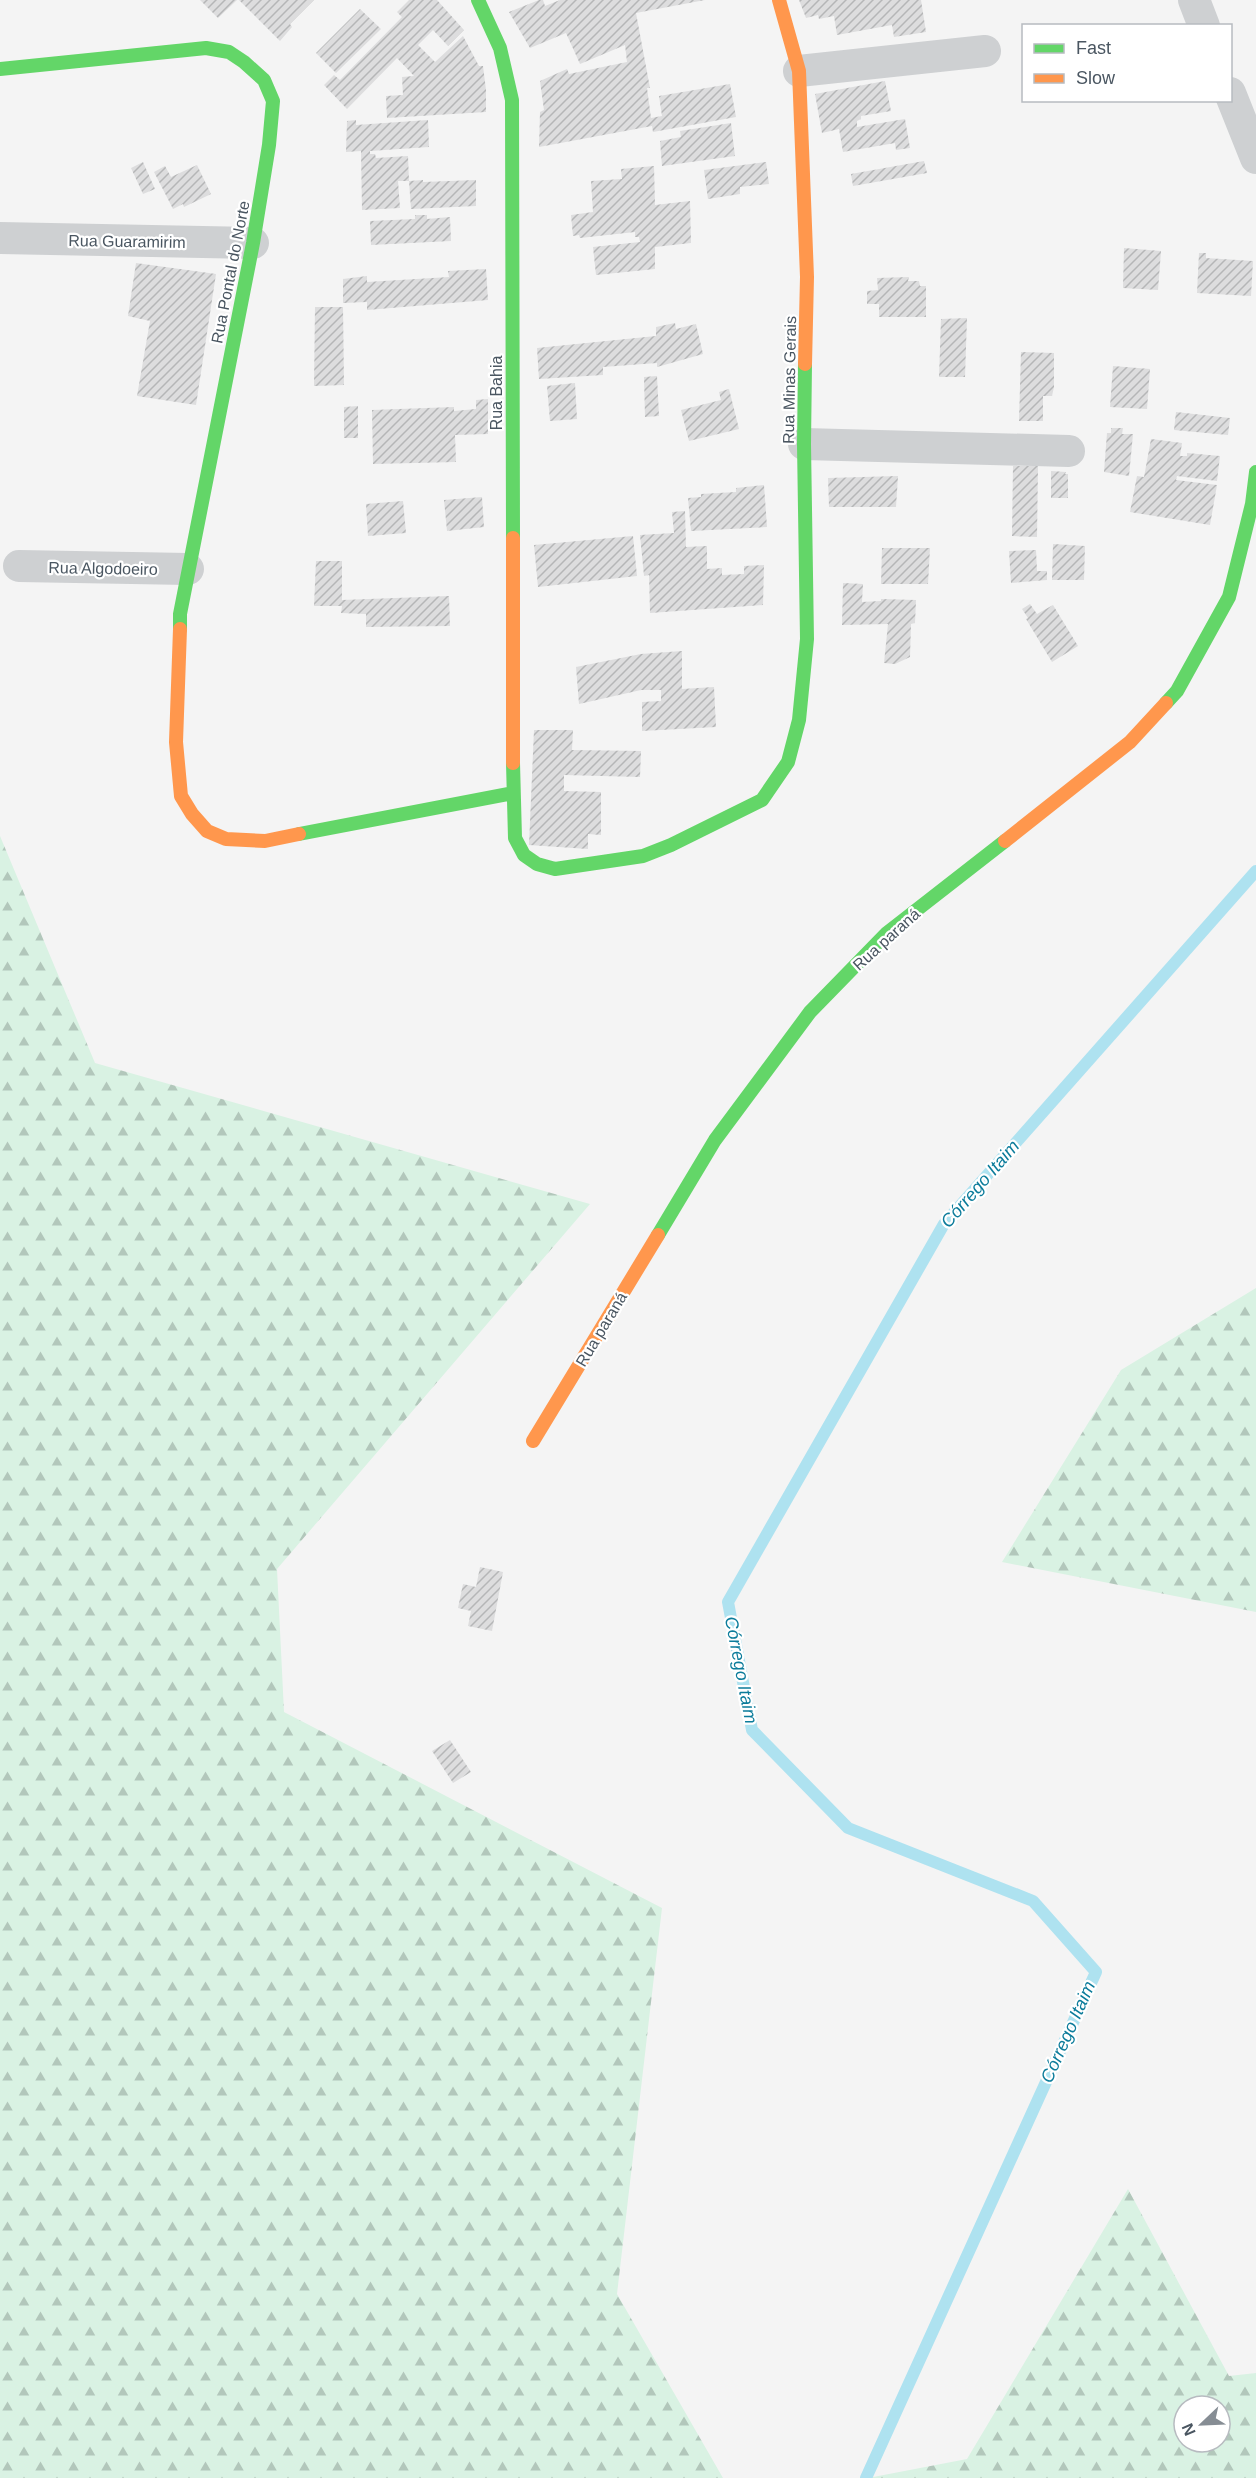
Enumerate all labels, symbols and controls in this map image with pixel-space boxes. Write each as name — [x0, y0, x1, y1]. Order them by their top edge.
legend — [1022, 24, 1232, 102]
text: Fast — [1076, 38, 1111, 58]
text: Slow — [1076, 68, 1116, 88]
street label: Rua Pontal do Norte — [208, 199, 253, 345]
street label: Rua Guaramirim — [68, 232, 186, 251]
street label: Rua Minas Gerais — [780, 316, 799, 444]
street label: Rua Bahia — [488, 356, 505, 430]
street label: Rua Algodoeiro — [48, 559, 158, 578]
street label: Rua paraná — [850, 905, 923, 974]
water label: Córrego Itaim — [937, 1136, 1023, 1232]
street label: Rua paraná — [573, 1289, 630, 1369]
water label: Córrego Itaim — [721, 1615, 761, 1725]
water label: Córrego Itaim — [1037, 1978, 1099, 2086]
north arrow — [1172, 2394, 1232, 2454]
text: N — [1179, 2421, 1199, 2438]

